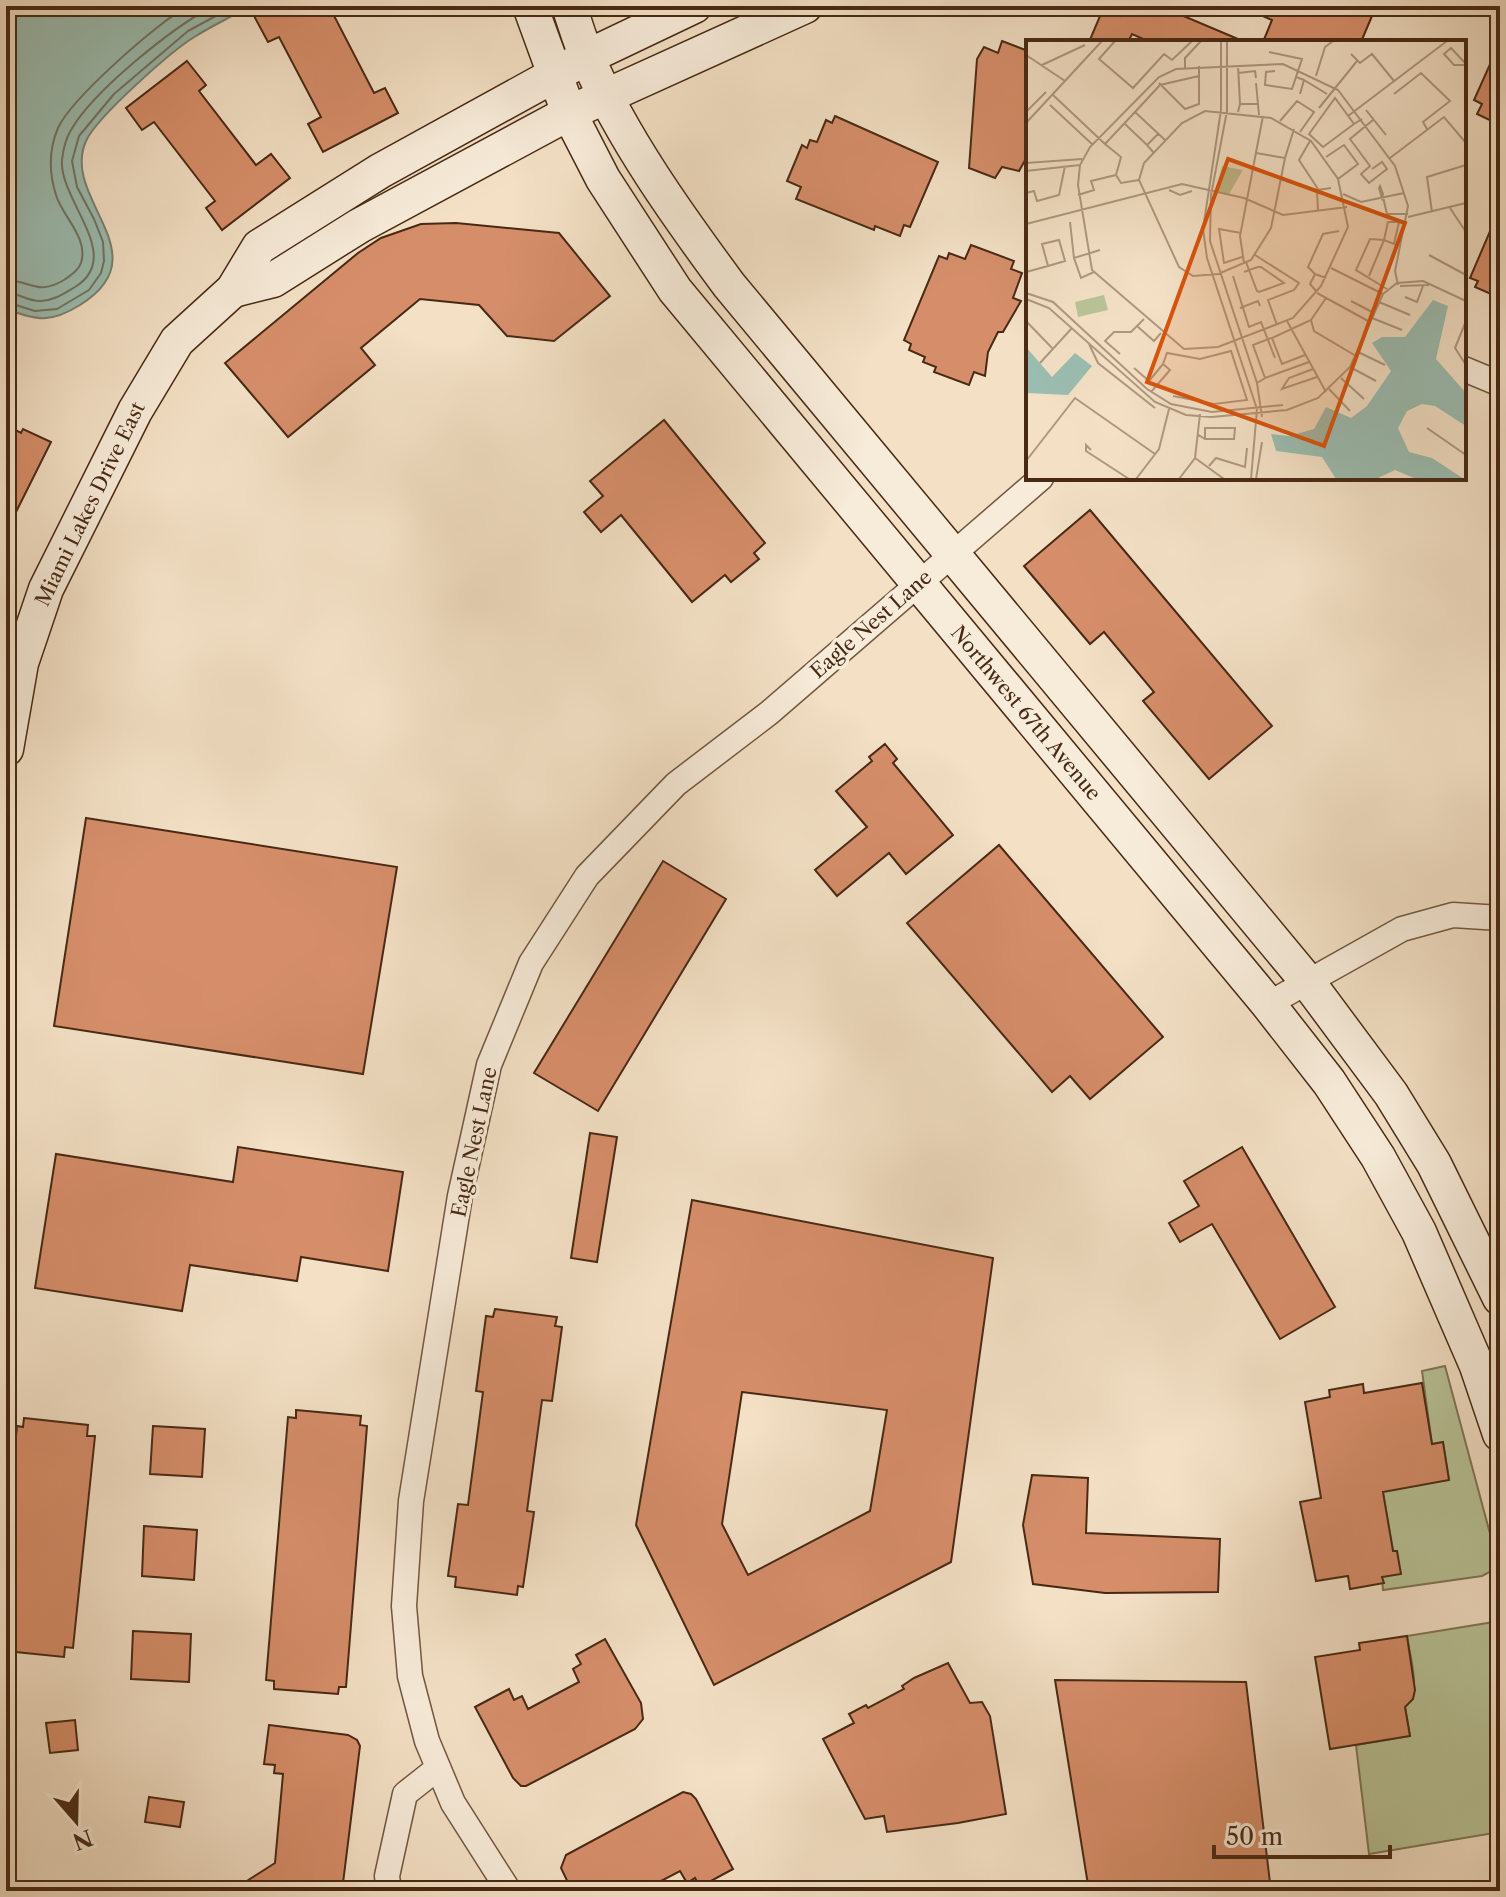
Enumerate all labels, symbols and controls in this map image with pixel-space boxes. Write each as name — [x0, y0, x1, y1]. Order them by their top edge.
inset map — [1026, 40, 1466, 480]
street label: Miami Lakes Drive East — [30, 398, 150, 610]
street label: Eagle Nest Lane — [805, 565, 937, 683]
street label: Northwest 67th Avenue — [946, 621, 1106, 805]
street label: Eagle Nest Lane — [446, 1065, 502, 1219]
north arrow — [36, 1781, 116, 1861]
scale bar — [1214, 1809, 1390, 1859]
text: 50 m — [1226, 1822, 1283, 1851]
text: N — [69, 1823, 96, 1855]

